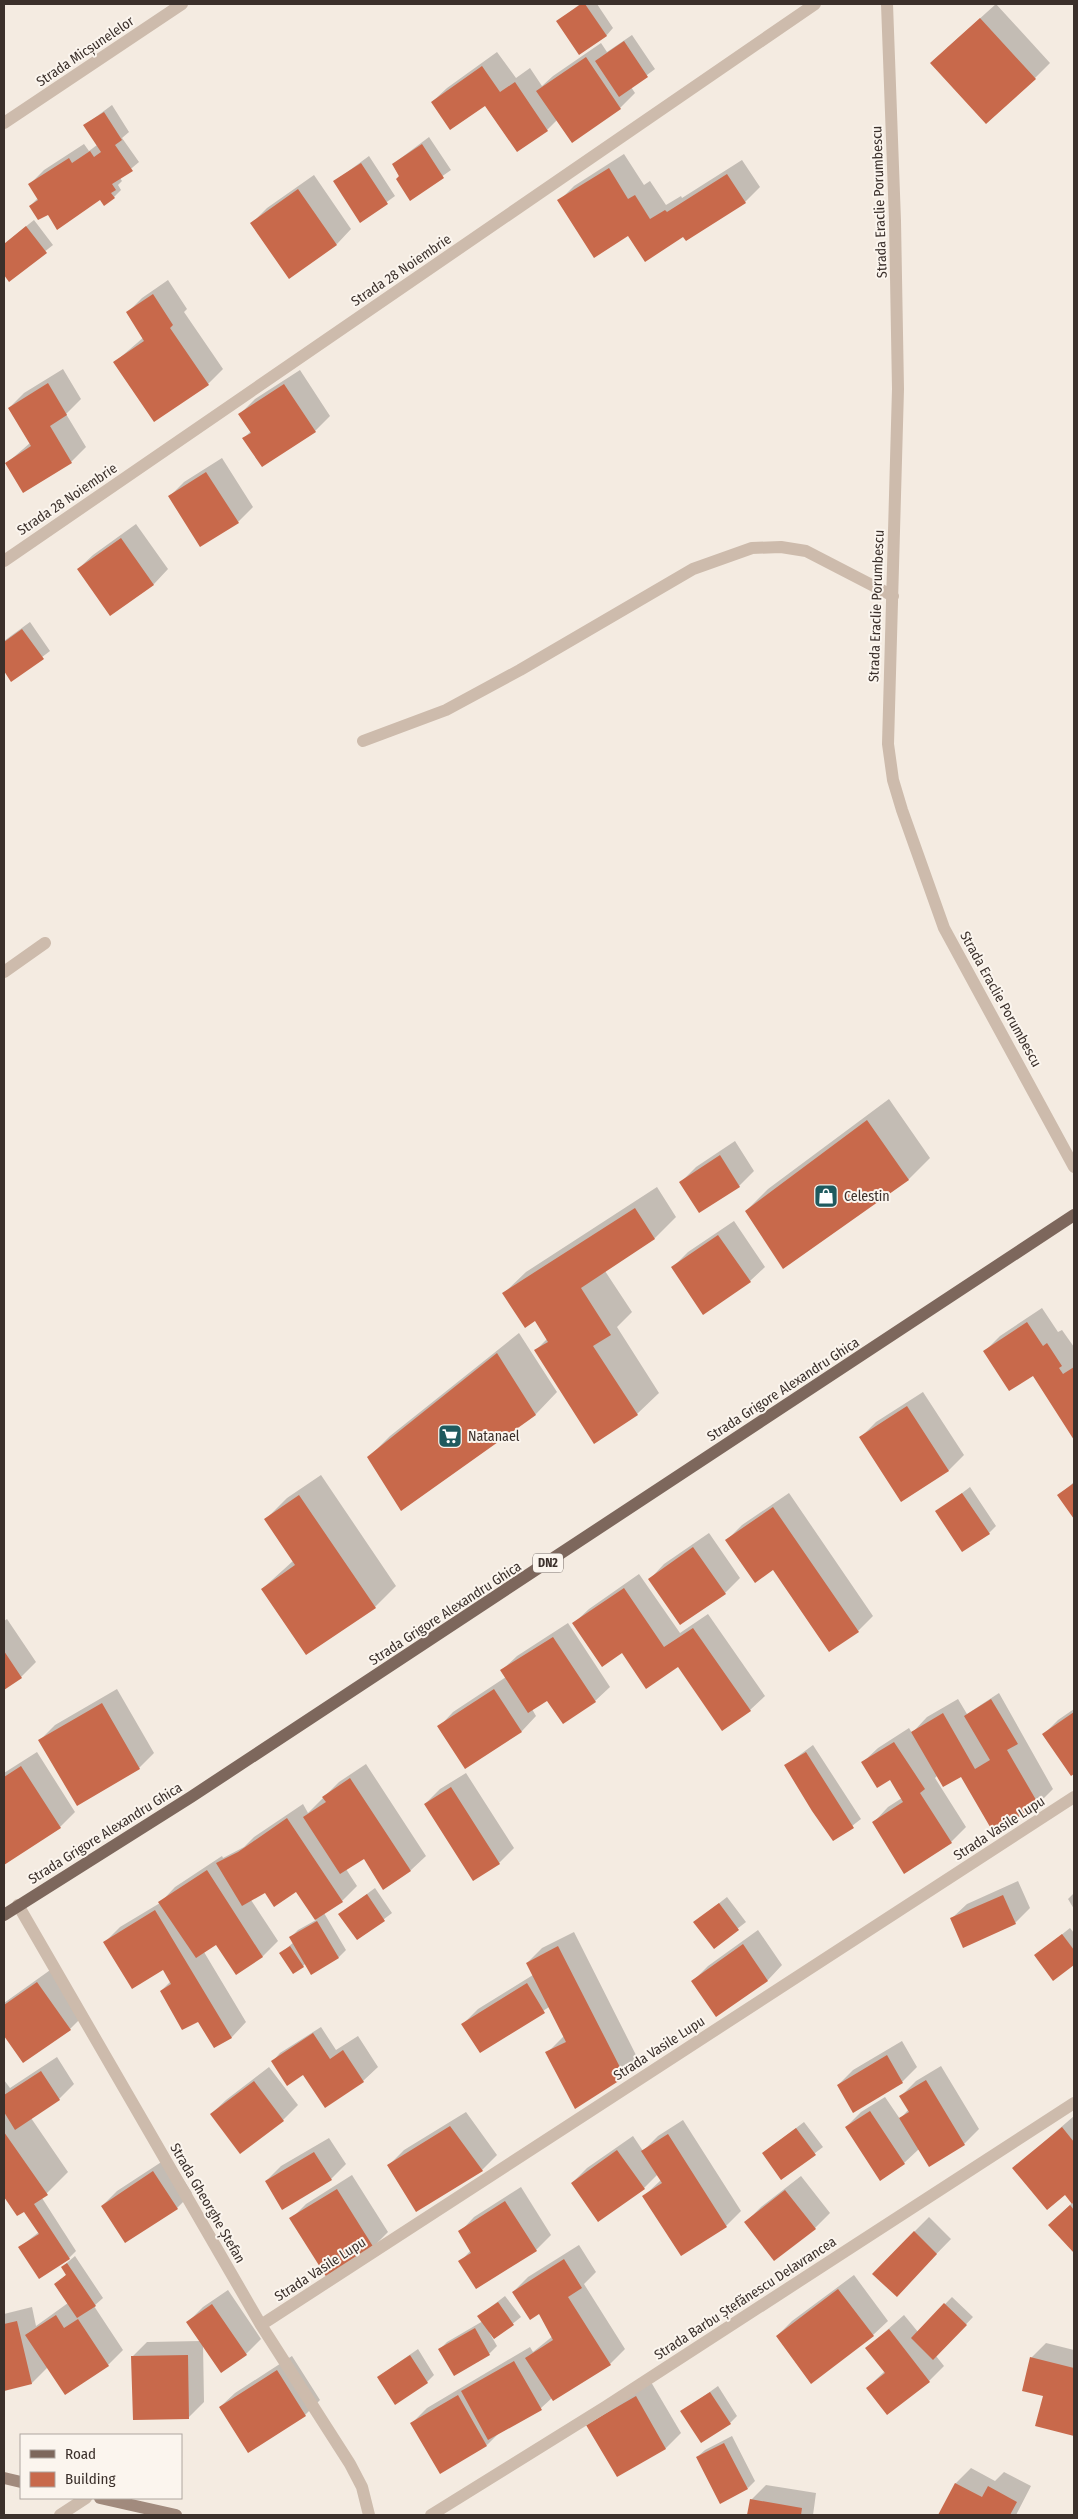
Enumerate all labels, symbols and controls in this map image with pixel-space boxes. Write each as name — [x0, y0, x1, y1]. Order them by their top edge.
street label: Strada Micșunelelor — [33, 12, 138, 91]
street label: Strada Eraclie Porumbescu — [868, 126, 891, 278]
street label: Strada 28 Noiembrie — [348, 231, 455, 310]
street label: Strada 28 Noiembrie — [14, 460, 121, 539]
street label: Strada Eraclie Porumbescu — [865, 530, 888, 682]
street label: Strada Eraclie Porumbescu — [956, 928, 1045, 1070]
shop icon: Celestin — [813, 1183, 839, 1209]
place label: Celestin — [844, 1188, 890, 1205]
street label: Strada Grigore Alexandru Ghica — [704, 1334, 863, 1445]
supermarket icon: Natanael — [437, 1423, 463, 1449]
place label: Natanael — [468, 1428, 520, 1445]
road number: DN2 — [533, 1554, 563, 1572]
street label: Strada Grigore Alexandru Ghica — [366, 1558, 525, 1669]
street label: Strada Grigore Alexandru Ghica — [25, 1779, 185, 1888]
street label: Strada Vasile Lupu — [951, 1793, 1048, 1864]
street label: Strada Vasile Lupu — [611, 2013, 708, 2084]
street label: Strada Gheorghe Ștefan — [165, 2140, 249, 2267]
street label: Strada Barbu Ștefănescu Delavrancea — [651, 2233, 840, 2365]
street label: Strada Vasile Lupu — [272, 2234, 369, 2305]
legend — [20, 2434, 182, 2499]
text: Road — [65, 2445, 96, 2463]
text: Building — [65, 2470, 116, 2488]

